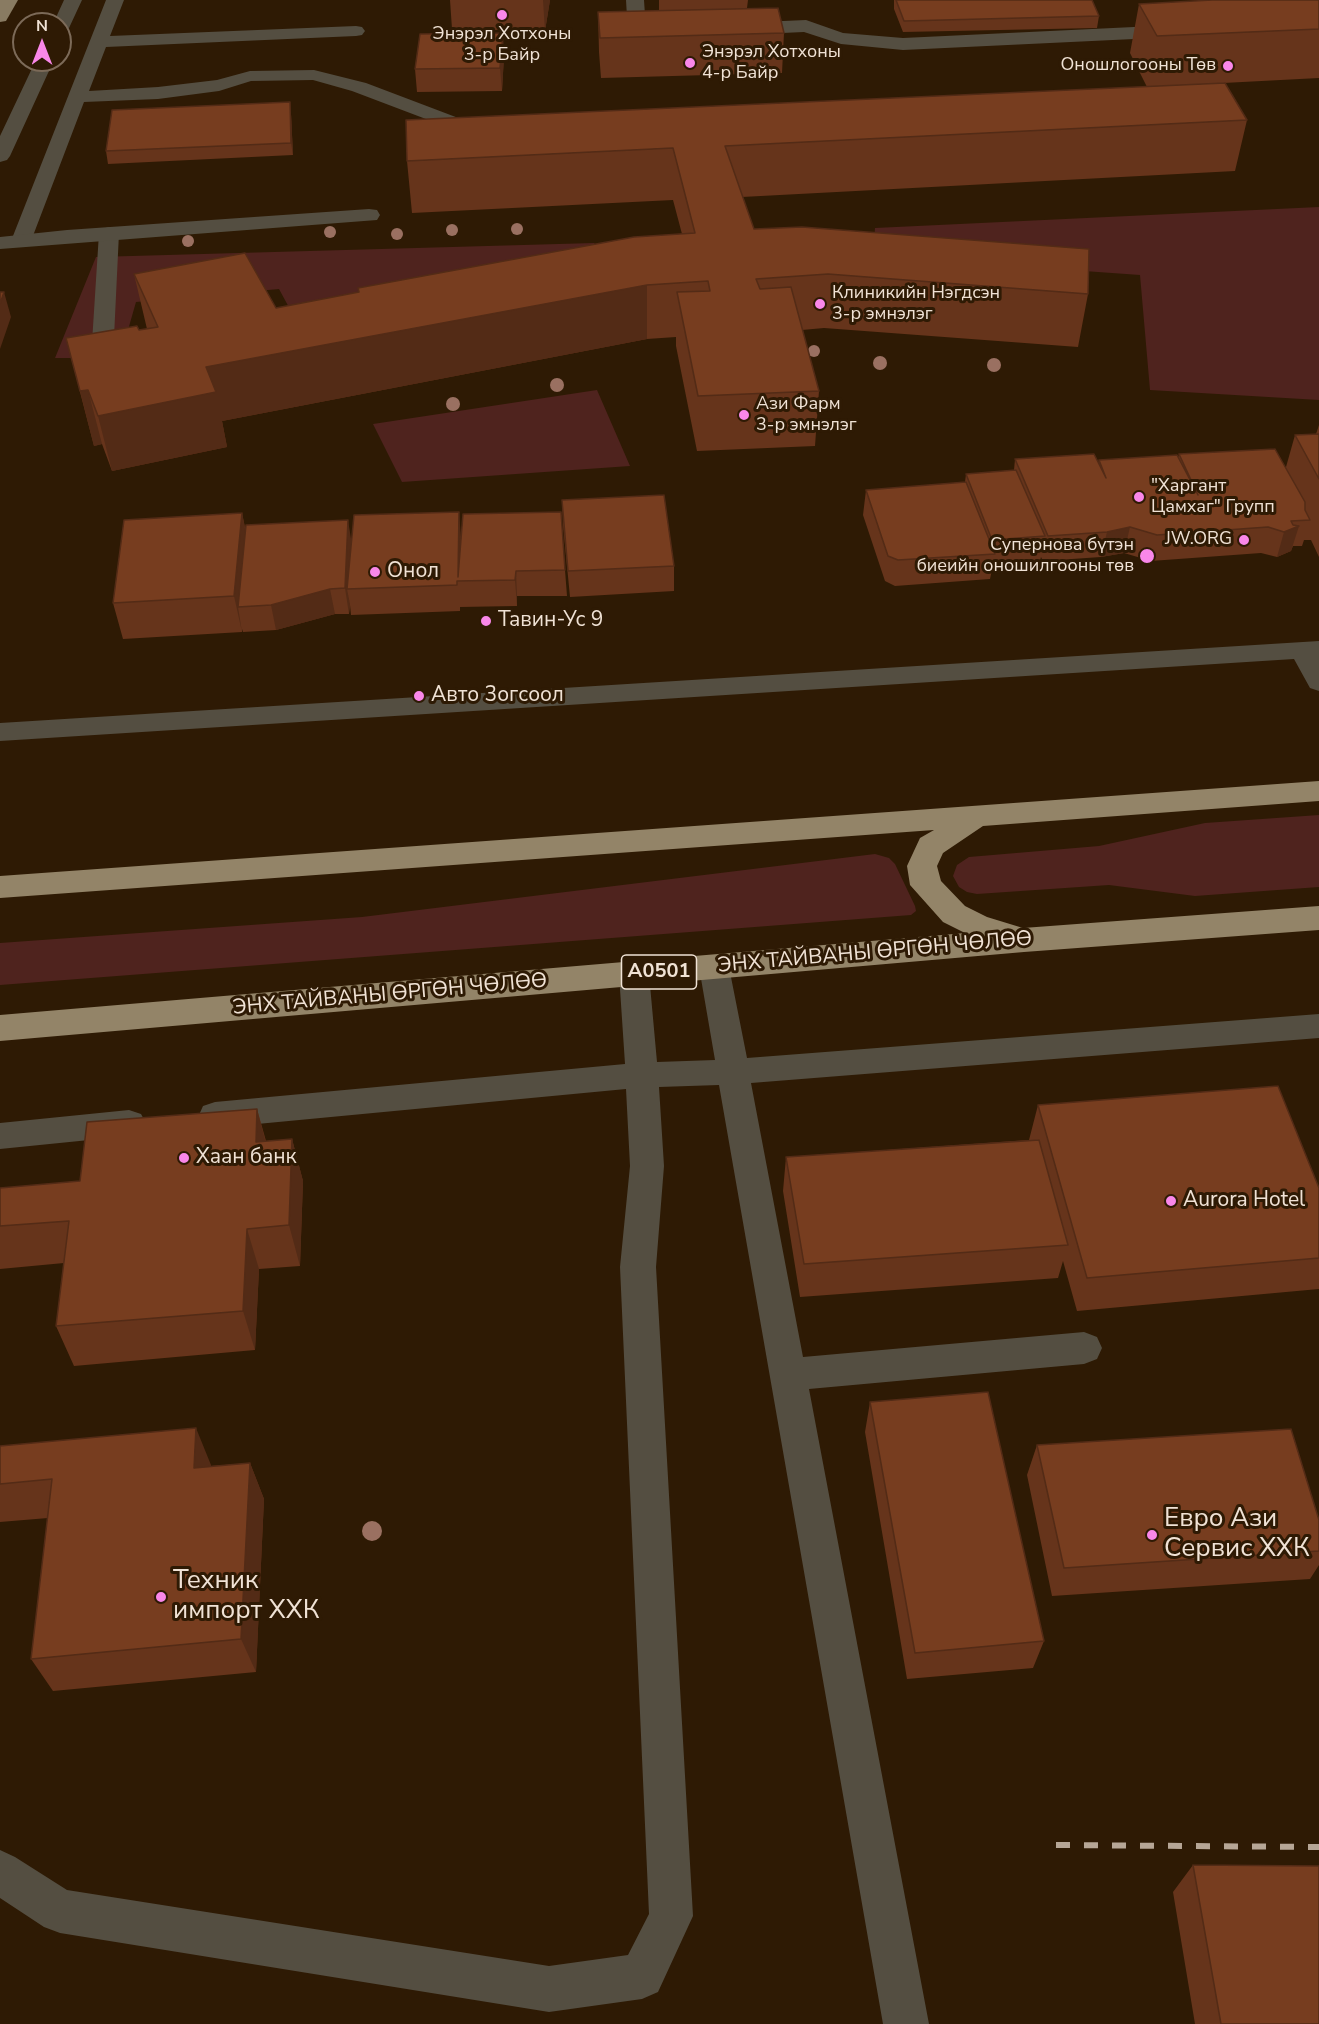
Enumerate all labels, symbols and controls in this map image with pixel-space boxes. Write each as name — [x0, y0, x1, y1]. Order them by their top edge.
marker: Энэрэл Хотхоны 3-р Байр — [495, 8, 509, 22]
north arrow — [12, 12, 72, 72]
text: N — [36, 15, 48, 37]
place label: Энэрэл Хотхоны 3-р Байр — [433, 24, 571, 66]
place label: Энэрэл Хотхоны 4-р Байр — [702, 42, 841, 84]
place label: Оношлогооны Төв — [1061, 55, 1216, 77]
marker: Энэрэл Хотхоны 4-р Байр — [683, 56, 697, 70]
marker: Оношлогооны Төв — [1221, 59, 1235, 73]
place label: Клиникийн Нэгдсэн 3-р эмнэлэг — [832, 283, 1000, 326]
marker: Клиникийн Нэгдсэн 3-р эмнэлэг — [813, 297, 827, 311]
place label: Ази Фарм 3-р эмнэлэг — [756, 394, 857, 436]
marker: Ази Фарм 3-р эмнэлэг — [737, 408, 751, 422]
place label: "Харгант Цамхаг" Групп — [1151, 476, 1275, 518]
marker: "Харгант Цамхаг" Групп — [1132, 490, 1146, 504]
place label: JW.ORG — [1165, 529, 1232, 551]
marker: JW.ORG — [1237, 533, 1251, 547]
place label: Супернова бүтэн биеийн оношилгооны төв — [917, 535, 1134, 578]
marker: Супернова бүтэн биеийн оношилгооны төв — [1138, 547, 1156, 565]
place label: Онол — [387, 559, 439, 585]
marker: Онол — [368, 565, 382, 579]
place label: Тавин-Ус 9 — [498, 608, 603, 634]
marker: Тавин-Ус 9 — [479, 614, 493, 628]
place label: Авто 3огсоол — [431, 683, 564, 709]
marker: Авто 3огсоол — [412, 689, 426, 703]
street label: ЭНХ ТАЙВАНЫ ӨРГӨН ЧӨЛӨӨ — [717, 927, 1033, 979]
road number: A0501 — [622, 955, 696, 989]
street label: ЭНХ ТАЙВАНЫ ӨРГӨН ЧӨЛӨӨ — [232, 969, 548, 1021]
place label: Хаан банк — [196, 1145, 297, 1171]
marker: Хаан банк — [177, 1151, 191, 1165]
place label: Aurora Hotel — [1183, 1188, 1305, 1214]
marker: Aurora Hotel — [1164, 1194, 1178, 1208]
place label: Евро Ази Сервис ХХК — [1164, 1504, 1310, 1566]
marker: Евро Ази Сервис ХХК — [1145, 1528, 1159, 1542]
place label: Техник импорт ХХК — [173, 1566, 319, 1628]
marker: Техник импорт ХХК — [154, 1590, 168, 1604]

